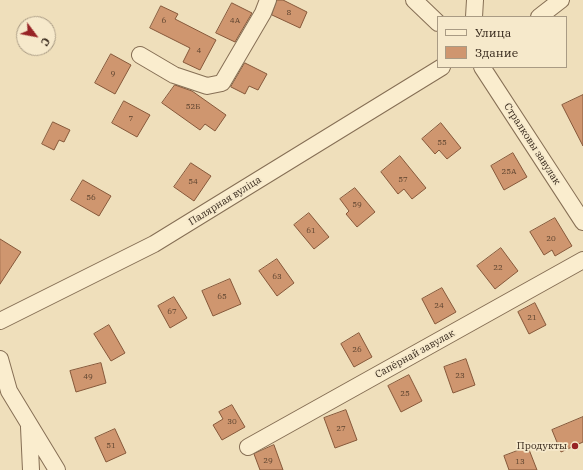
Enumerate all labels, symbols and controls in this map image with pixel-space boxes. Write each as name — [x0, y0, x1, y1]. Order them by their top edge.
house number: 8 — [287, 8, 291, 18]
north arrow — [16, 16, 56, 56]
house number: 6 — [162, 16, 166, 26]
house number: 4А — [230, 16, 240, 26]
legend — [437, 16, 567, 68]
text: Улица — [475, 25, 511, 40]
text: С — [37, 35, 53, 49]
text: Здание — [475, 45, 518, 60]
house number: 4 — [197, 46, 201, 56]
house number: 9 — [111, 69, 115, 79]
street label: Стралковы завулак — [501, 101, 563, 187]
house number: 52Б — [186, 102, 200, 112]
house number: 7 — [129, 114, 133, 124]
house number: 55 — [437, 138, 447, 148]
house number: 25А — [501, 167, 517, 177]
street label: Палярная вуліца — [187, 174, 263, 228]
house number: 57 — [398, 175, 408, 185]
house number: 54 — [188, 177, 198, 187]
house number: 56 — [86, 193, 96, 203]
house number: 59 — [352, 200, 362, 210]
house number: 61 — [306, 226, 316, 236]
house number: 20 — [546, 234, 556, 244]
house number: 22 — [493, 263, 503, 273]
house number: 63 — [272, 272, 282, 282]
house number: 65 — [217, 292, 227, 302]
house number: 24 — [434, 301, 444, 311]
house number: 67 — [167, 307, 177, 317]
house number: 21 — [527, 313, 537, 323]
street label: Сапёрнай завулак — [373, 327, 457, 381]
house number: 26 — [352, 345, 362, 355]
house number: 23 — [455, 371, 465, 381]
house number: 49 — [83, 372, 93, 382]
house number: 25 — [400, 389, 410, 399]
house number: 30 — [227, 417, 237, 427]
house number: 27 — [336, 424, 346, 434]
place label: Продукты — [517, 440, 567, 452]
house number: 51 — [106, 441, 116, 451]
marker: Продукты — [570, 441, 580, 451]
house number: 29 — [263, 456, 273, 466]
house number: 13 — [515, 457, 525, 467]

